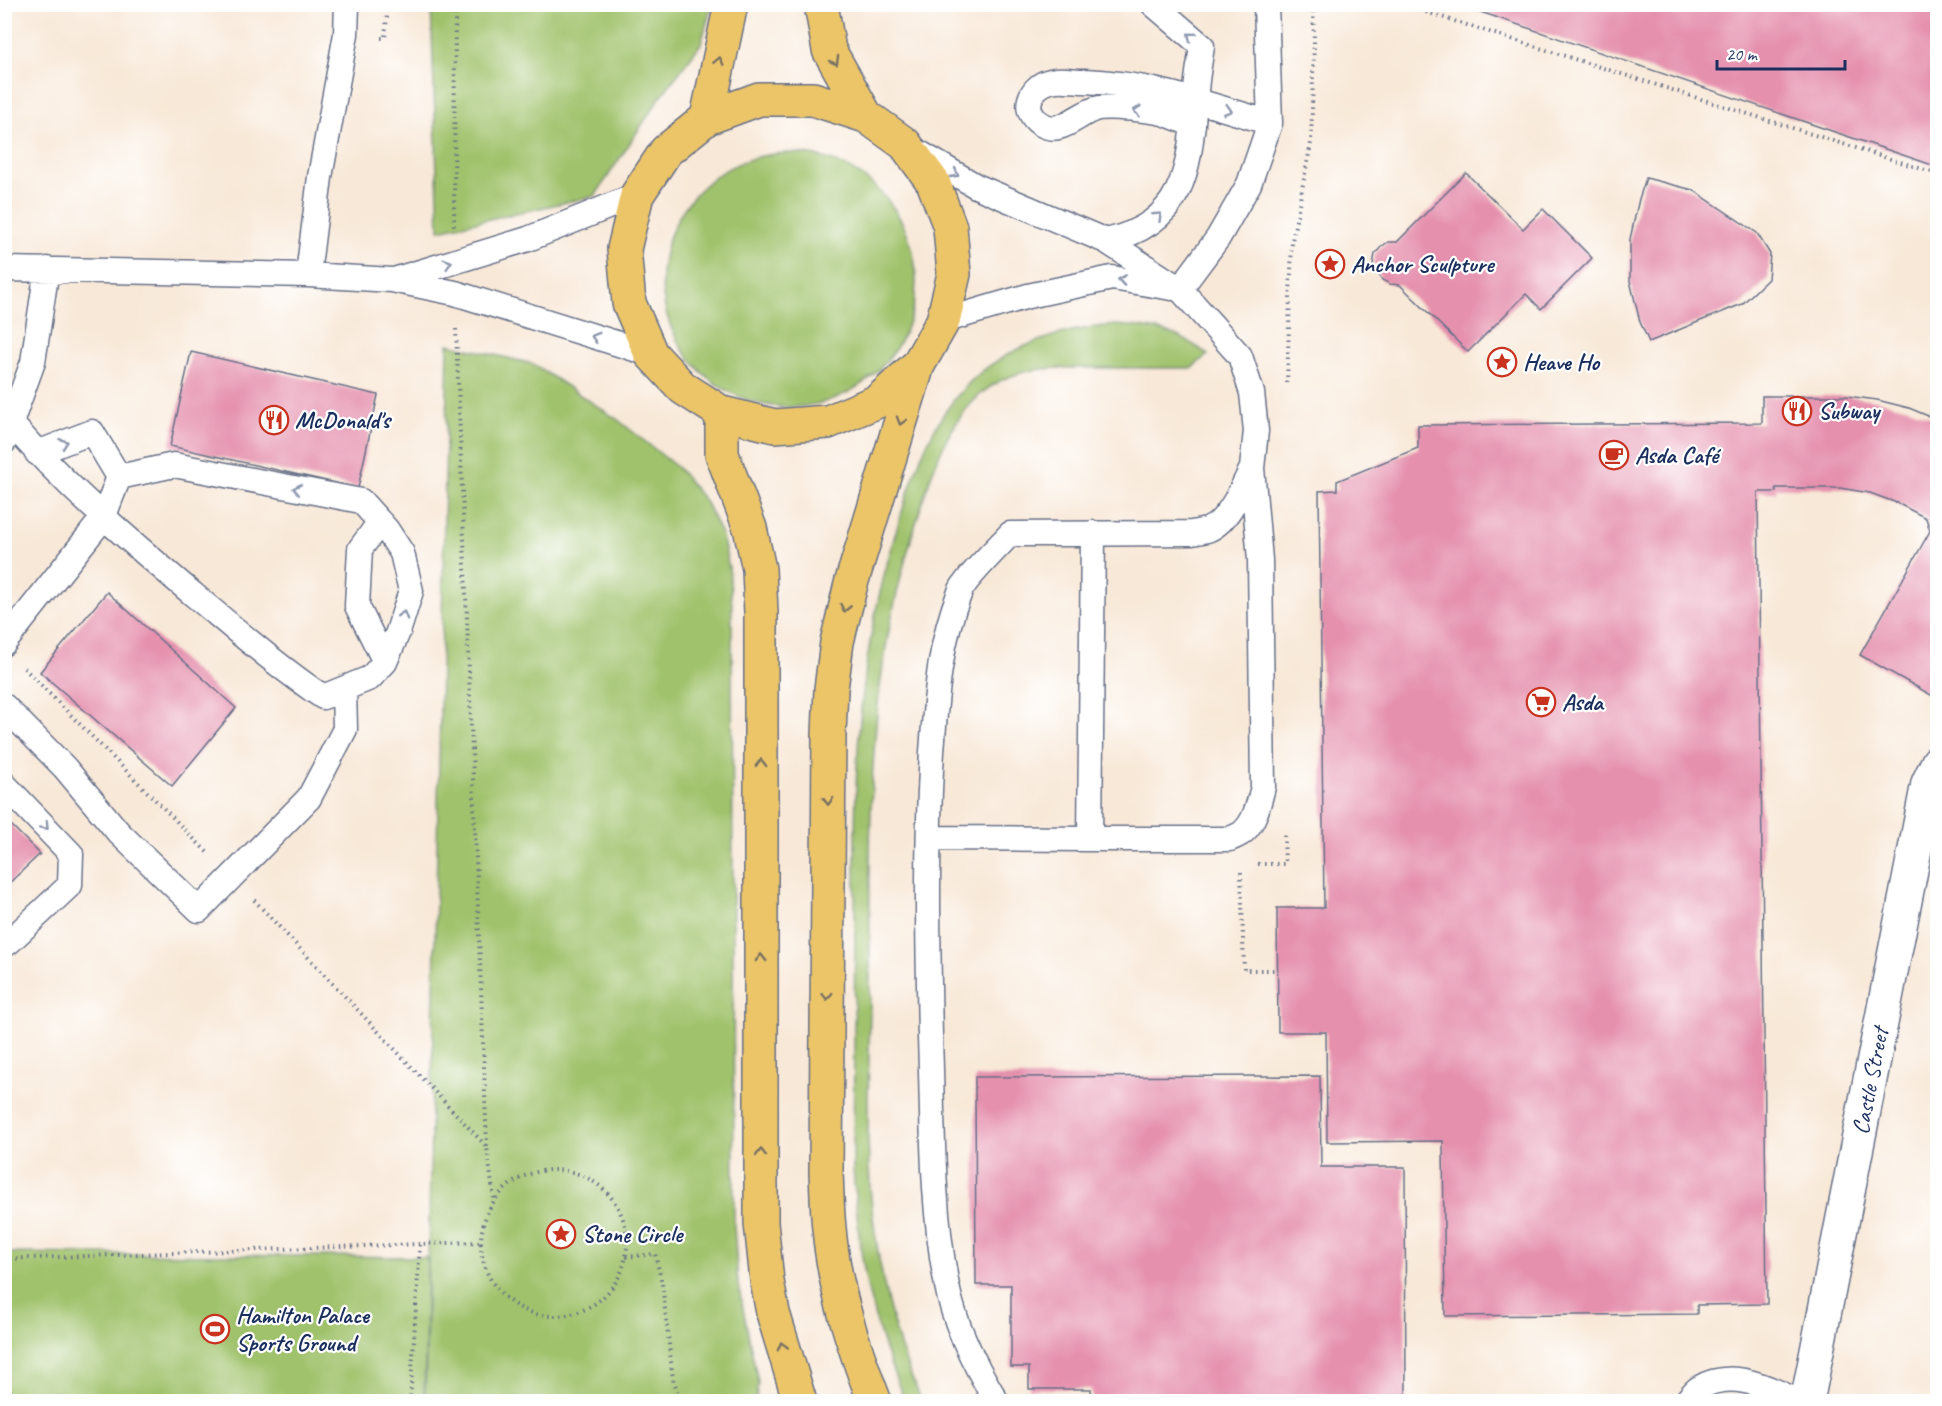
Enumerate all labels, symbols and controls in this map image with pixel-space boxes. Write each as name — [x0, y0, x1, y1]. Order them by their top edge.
one-way arrow — [1187, 32, 1198, 43]
scale bar — [1717, 33, 1844, 71]
text: 20 m — [1726, 43, 1759, 65]
one-way arrow — [828, 55, 839, 65]
one-way arrow — [712, 56, 725, 66]
one-way arrow — [1222, 103, 1233, 115]
one-way arrow — [1132, 105, 1141, 118]
one-way arrow — [949, 166, 959, 178]
one-way arrow — [1150, 212, 1161, 223]
place icon: Anchor Sculpture — [1314, 248, 1346, 280]
place label: Anchor Sculpture — [1351, 249, 1495, 279]
one-way arrow — [442, 258, 453, 270]
one-way arrow — [1118, 274, 1128, 287]
one-way arrow — [590, 331, 601, 344]
place icon: Heave Ho — [1486, 346, 1518, 378]
place label: Heave Ho — [1523, 347, 1601, 377]
restaurant icon: Subway — [1781, 395, 1813, 427]
place label: Subway — [1818, 396, 1882, 426]
restaurant icon: McDonald's — [258, 404, 290, 436]
place label: McDonald's — [295, 405, 393, 435]
one-way arrow — [896, 415, 908, 426]
one-way arrow — [58, 437, 69, 450]
cafe icon: Asda Café — [1598, 439, 1630, 471]
place label: Asda Café — [1635, 440, 1722, 470]
one-way arrow — [293, 483, 303, 496]
one-way arrow — [840, 602, 853, 612]
one-way arrow — [396, 610, 408, 621]
supermarket icon: Asda — [1525, 686, 1557, 718]
place label: Asda — [1562, 687, 1605, 717]
one-way arrow — [755, 758, 767, 767]
one-way arrow — [822, 797, 835, 806]
one-way arrow — [37, 819, 48, 830]
one-way arrow — [755, 953, 767, 962]
one-way arrow — [821, 992, 833, 1001]
street label: Castle Street — [1845, 1022, 1896, 1137]
one-way arrow — [755, 1148, 767, 1157]
place icon: Stone Circle — [545, 1218, 577, 1250]
place label: Stone Circle — [582, 1219, 684, 1249]
place label: Hamilton Palace Sports Ground — [236, 1300, 371, 1358]
sports icon: Hamilton Palace Sports Ground — [199, 1313, 231, 1345]
one-way arrow — [777, 1341, 789, 1352]

